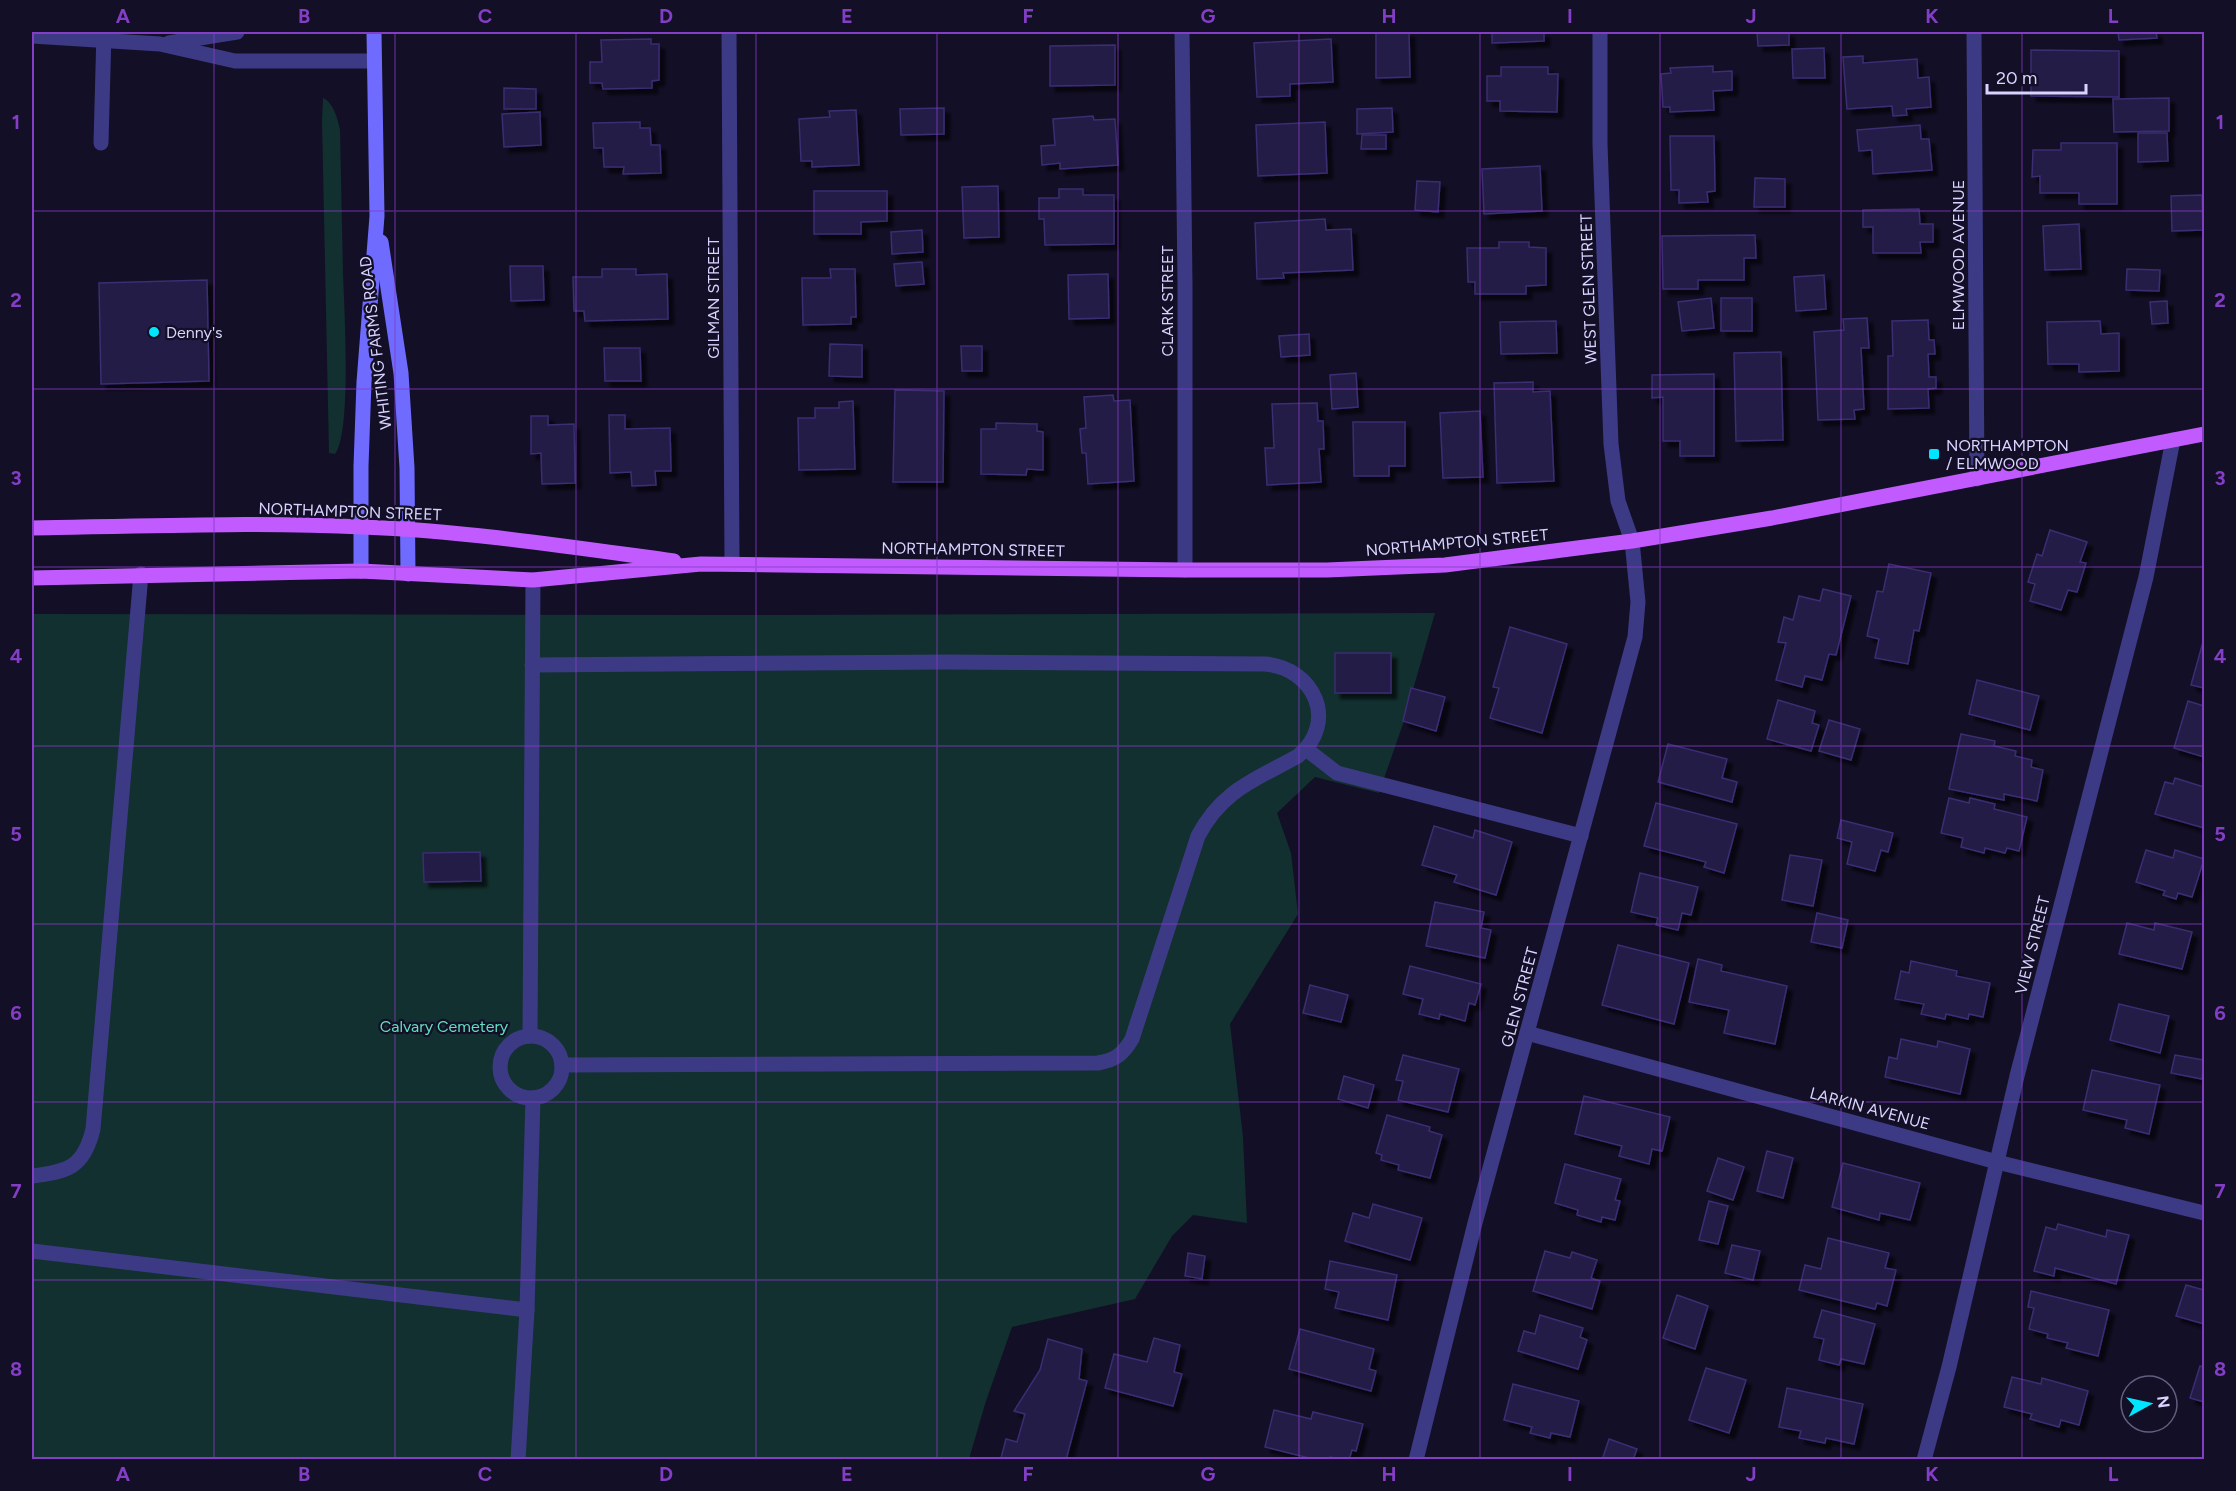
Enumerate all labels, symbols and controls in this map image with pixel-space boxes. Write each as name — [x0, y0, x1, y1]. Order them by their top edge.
text: A — [116, 4, 131, 28]
text: B — [298, 4, 310, 28]
text: C — [478, 4, 492, 28]
text: D — [659, 4, 673, 28]
text: E — [841, 4, 853, 28]
text: F — [1022, 4, 1034, 28]
text: G — [1201, 4, 1216, 28]
text: H — [1382, 4, 1397, 28]
text: I — [1567, 4, 1573, 28]
text: J — [1745, 4, 1757, 28]
text: K — [1925, 4, 1939, 28]
text: L — [2108, 4, 2119, 28]
scale bar — [1987, 57, 2086, 95]
text: 20 m — [1996, 67, 2037, 89]
text: 1 — [12, 110, 20, 134]
text: 1 — [2216, 110, 2224, 134]
street label: ELMWOOD AVENUE — [1949, 180, 1968, 330]
street label: WEST GLEN STREET — [1576, 213, 1601, 364]
street label: GILMAN STREET — [704, 237, 723, 359]
street label: CLARK STREET — [1158, 245, 1177, 356]
street label: WHITING FARMS ROAD — [355, 255, 396, 431]
text: 2 — [10, 288, 22, 312]
text: 2 — [2214, 288, 2226, 312]
place label: Denny's — [166, 323, 223, 342]
marker: Denny's — [147, 325, 161, 339]
place label: NORTHAMPTON / ELMWOOD — [1946, 436, 2069, 473]
marker: NORTHAMPTON / ELMWOOD — [1927, 447, 1941, 461]
text: 3 — [10, 466, 22, 490]
text: 3 — [2214, 466, 2226, 490]
street label: NORTHAMPTON STREET — [258, 499, 442, 524]
street label: NORTHAMPTON STREET — [1365, 525, 1549, 560]
street label: NORTHAMPTON STREET — [881, 538, 1065, 561]
text: 4 — [10, 644, 23, 668]
text: 4 — [2214, 644, 2227, 668]
text: 5 — [10, 822, 22, 846]
text: 5 — [2214, 822, 2226, 846]
street label: VIEW STREET — [2011, 894, 2054, 996]
street label: GLEN STREET — [1497, 945, 1542, 1049]
text: 6 — [10, 1001, 22, 1025]
text: 6 — [2214, 1001, 2226, 1025]
park label: Calvary Cemetery — [380, 1017, 509, 1036]
street label: LARKIN AVENUE — [1808, 1083, 1932, 1134]
text: 7 — [10, 1179, 22, 1203]
text: 7 — [2214, 1179, 2226, 1203]
text: 8 — [10, 1357, 22, 1381]
text: 8 — [2214, 1357, 2226, 1381]
north arrow — [2119, 1374, 2179, 1434]
text: N — [2153, 1395, 2174, 1409]
text: A — [116, 1462, 131, 1486]
text: B — [298, 1462, 310, 1486]
text: C — [478, 1462, 492, 1486]
text: D — [659, 1462, 673, 1486]
text: E — [841, 1462, 853, 1486]
text: F — [1022, 1462, 1034, 1486]
text: G — [1201, 1462, 1216, 1486]
text: H — [1382, 1462, 1397, 1486]
text: I — [1567, 1462, 1573, 1486]
text: J — [1745, 1462, 1757, 1486]
text: K — [1925, 1462, 1939, 1486]
text: L — [2108, 1462, 2119, 1486]

